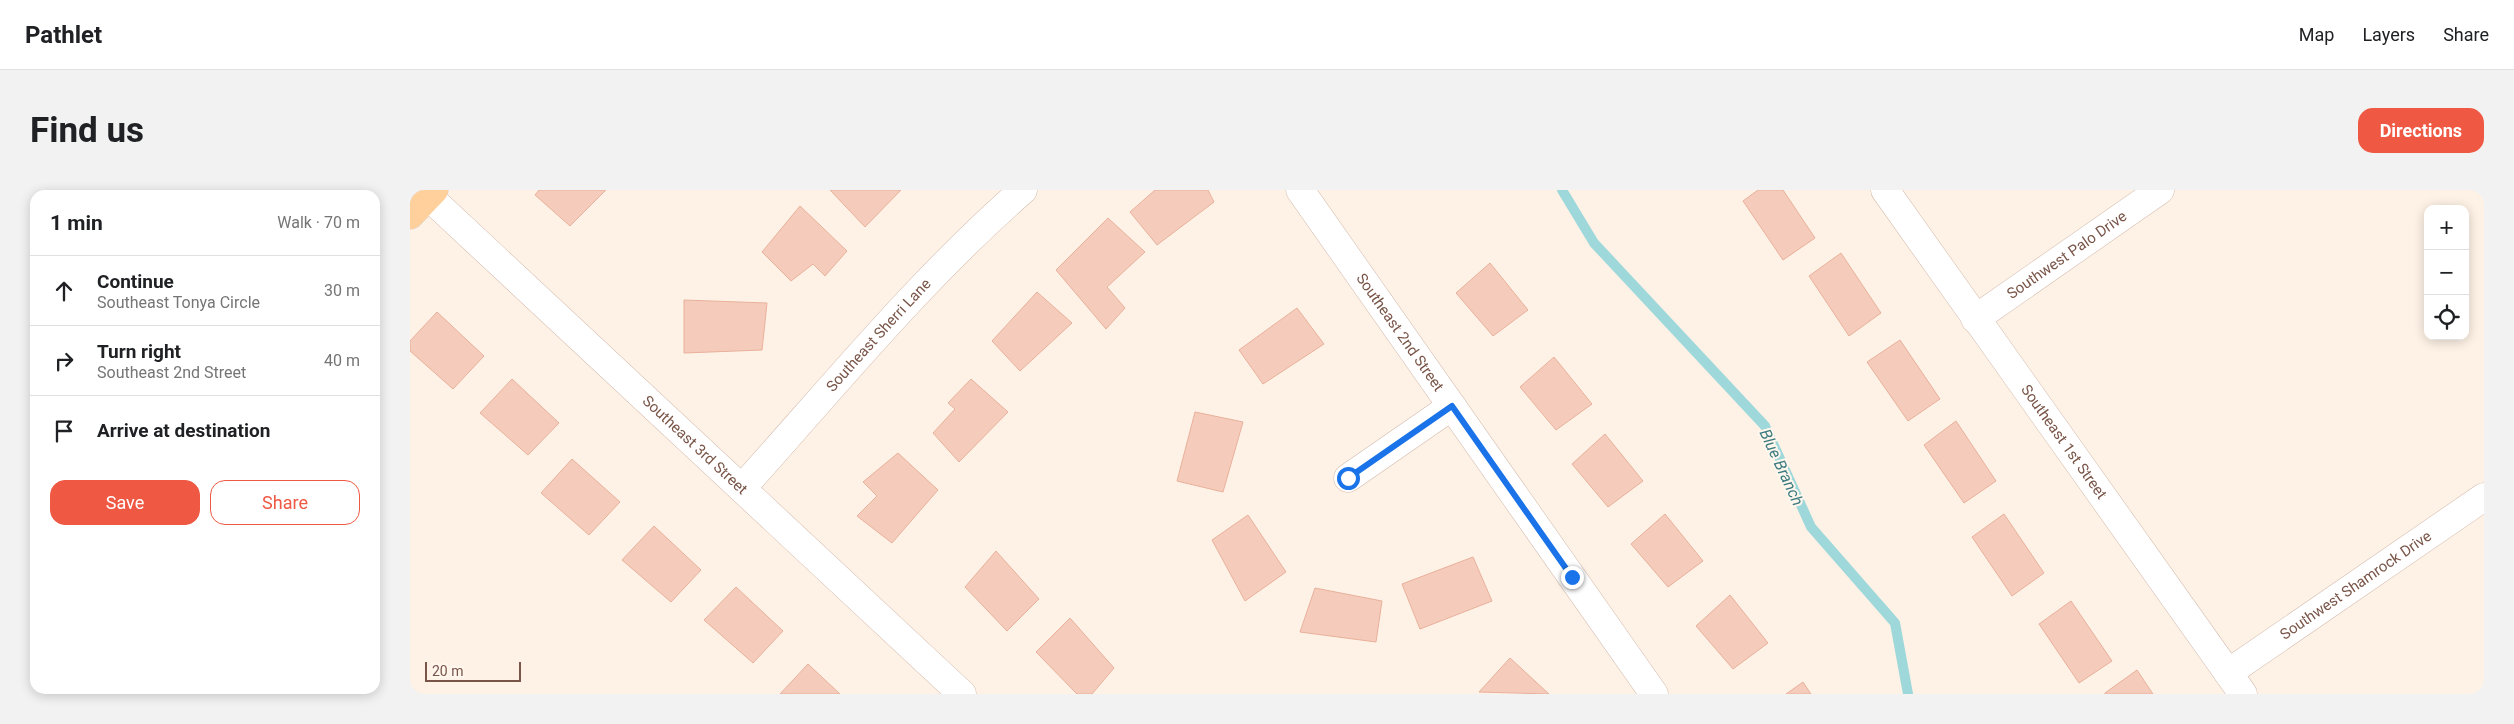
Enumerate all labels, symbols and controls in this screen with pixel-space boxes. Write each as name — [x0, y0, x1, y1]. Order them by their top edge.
text: Pathlet — [25, 21, 102, 49]
text: Map — [2299, 24, 2334, 45]
text: Layers — [2362, 24, 2415, 45]
text: Share — [2443, 24, 2489, 45]
button: Directions — [2358, 108, 2484, 153]
text: Find us — [30, 110, 144, 151]
map controls — [2424, 205, 2469, 340]
button: + — [2424, 205, 2469, 250]
street label: Southwest Palo Drive — [2004, 207, 2130, 303]
text: 1 min — [50, 211, 103, 235]
text: Walk · 70 m — [277, 213, 360, 232]
button: − — [2424, 250, 2469, 295]
text: Continue — [97, 270, 174, 293]
street label: Southeast 2nd Street — [1352, 270, 1448, 395]
street label: Southeast Sherri Lane — [822, 275, 935, 395]
icon: ahead — [50, 277, 78, 305]
text: 30 m — [324, 281, 360, 300]
text: Southeast Tonya Circle — [97, 293, 260, 312]
button: locate — [2424, 295, 2469, 340]
text: Turn right — [97, 340, 181, 363]
icon: right — [50, 347, 78, 375]
text: 40 m — [324, 351, 360, 370]
text: Southeast 2nd Street — [97, 363, 246, 382]
street label: Southeast 1st Street — [2017, 381, 2111, 503]
street label: Southeast 3rd Street — [639, 392, 751, 498]
icon: arrive — [50, 417, 78, 445]
text: Arrive at destination — [97, 419, 270, 442]
water label: Blue Branch — [1756, 426, 1808, 509]
route start — [1337, 467, 1360, 490]
button: Save — [50, 480, 200, 525]
button: Share — [210, 480, 360, 525]
street label: Southwest Shamrock Drive — [2277, 527, 2435, 643]
route end — [1561, 566, 1584, 589]
scale bar — [425, 659, 521, 682]
text: 20 m — [432, 663, 464, 679]

